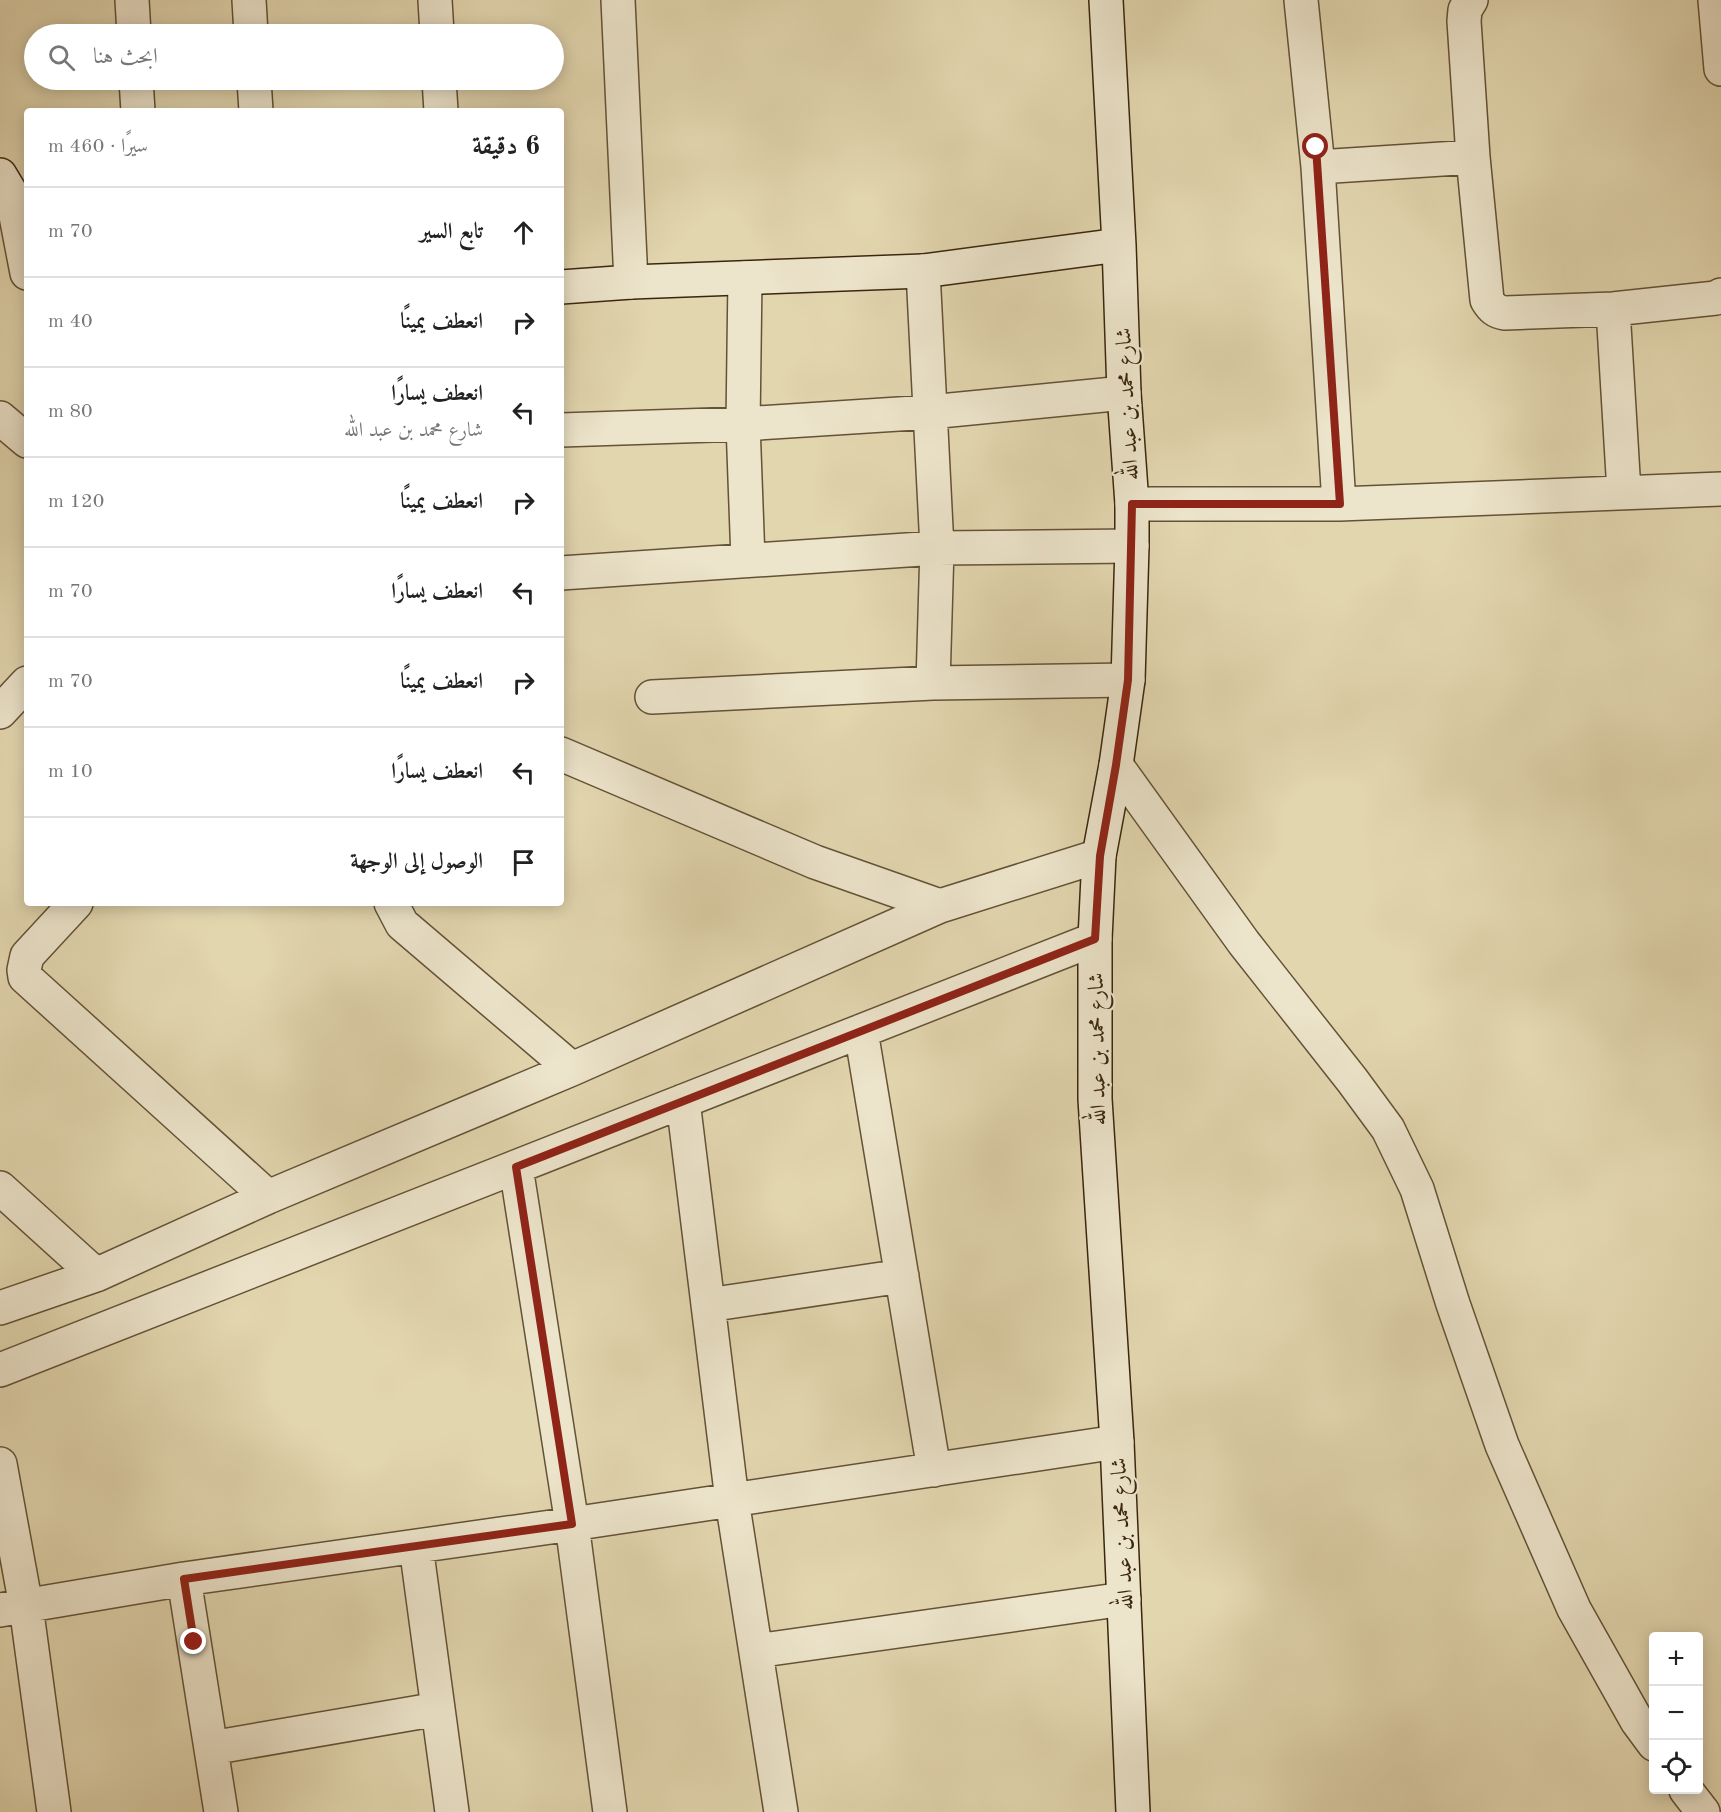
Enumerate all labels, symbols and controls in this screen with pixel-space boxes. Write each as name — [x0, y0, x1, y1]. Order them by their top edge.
search box — [24, 24, 564, 90]
icon: search — [45, 41, 78, 74]
text: ابحث هنا — [93, 46, 158, 68]
route start — [1302, 133, 1328, 159]
text: 6 دقيقة — [472, 134, 540, 160]
text: سيرًا · 460 m — [48, 137, 148, 157]
icon: ahead — [507, 216, 540, 249]
text: تابع السير — [419, 221, 483, 243]
text: 70 m — [48, 222, 93, 242]
icon: right — [507, 306, 540, 339]
text: انعطف يمينًا — [400, 311, 483, 333]
text: 40 m — [48, 312, 93, 332]
street label: شارع محمد بن عبد الله — [1105, 327, 1149, 481]
text: انعطف يسارًا — [391, 383, 483, 405]
icon: left — [507, 396, 540, 429]
text: 80 m — [48, 402, 93, 422]
text: شارع محمد بن عبد الله — [344, 421, 483, 441]
icon: right — [507, 486, 540, 519]
text: انعطف يمينًا — [400, 491, 483, 513]
text: 120 m — [48, 492, 104, 512]
icon: left — [507, 576, 540, 609]
text: انعطف يسارًا — [391, 581, 483, 603]
text: 70 m — [48, 582, 93, 602]
icon: right — [507, 666, 540, 699]
text: انعطف يمينًا — [400, 671, 483, 693]
text: 70 m — [48, 672, 93, 692]
icon: left — [507, 756, 540, 789]
text: انعطف يسارًا — [391, 761, 483, 783]
text: 10 m — [48, 762, 93, 782]
icon: arrive — [507, 846, 540, 879]
text: الوصول إلى الوجهة — [350, 851, 483, 873]
street label: شارع محمد بن عبد الله — [1078, 972, 1116, 1126]
street label: شارع محمد بن عبد الله — [1100, 1457, 1144, 1611]
route end — [180, 1628, 206, 1654]
map controls — [1649, 1632, 1703, 1794]
button: + — [1649, 1632, 1703, 1686]
button: − — [1649, 1686, 1703, 1740]
button: locate — [1649, 1740, 1703, 1794]

